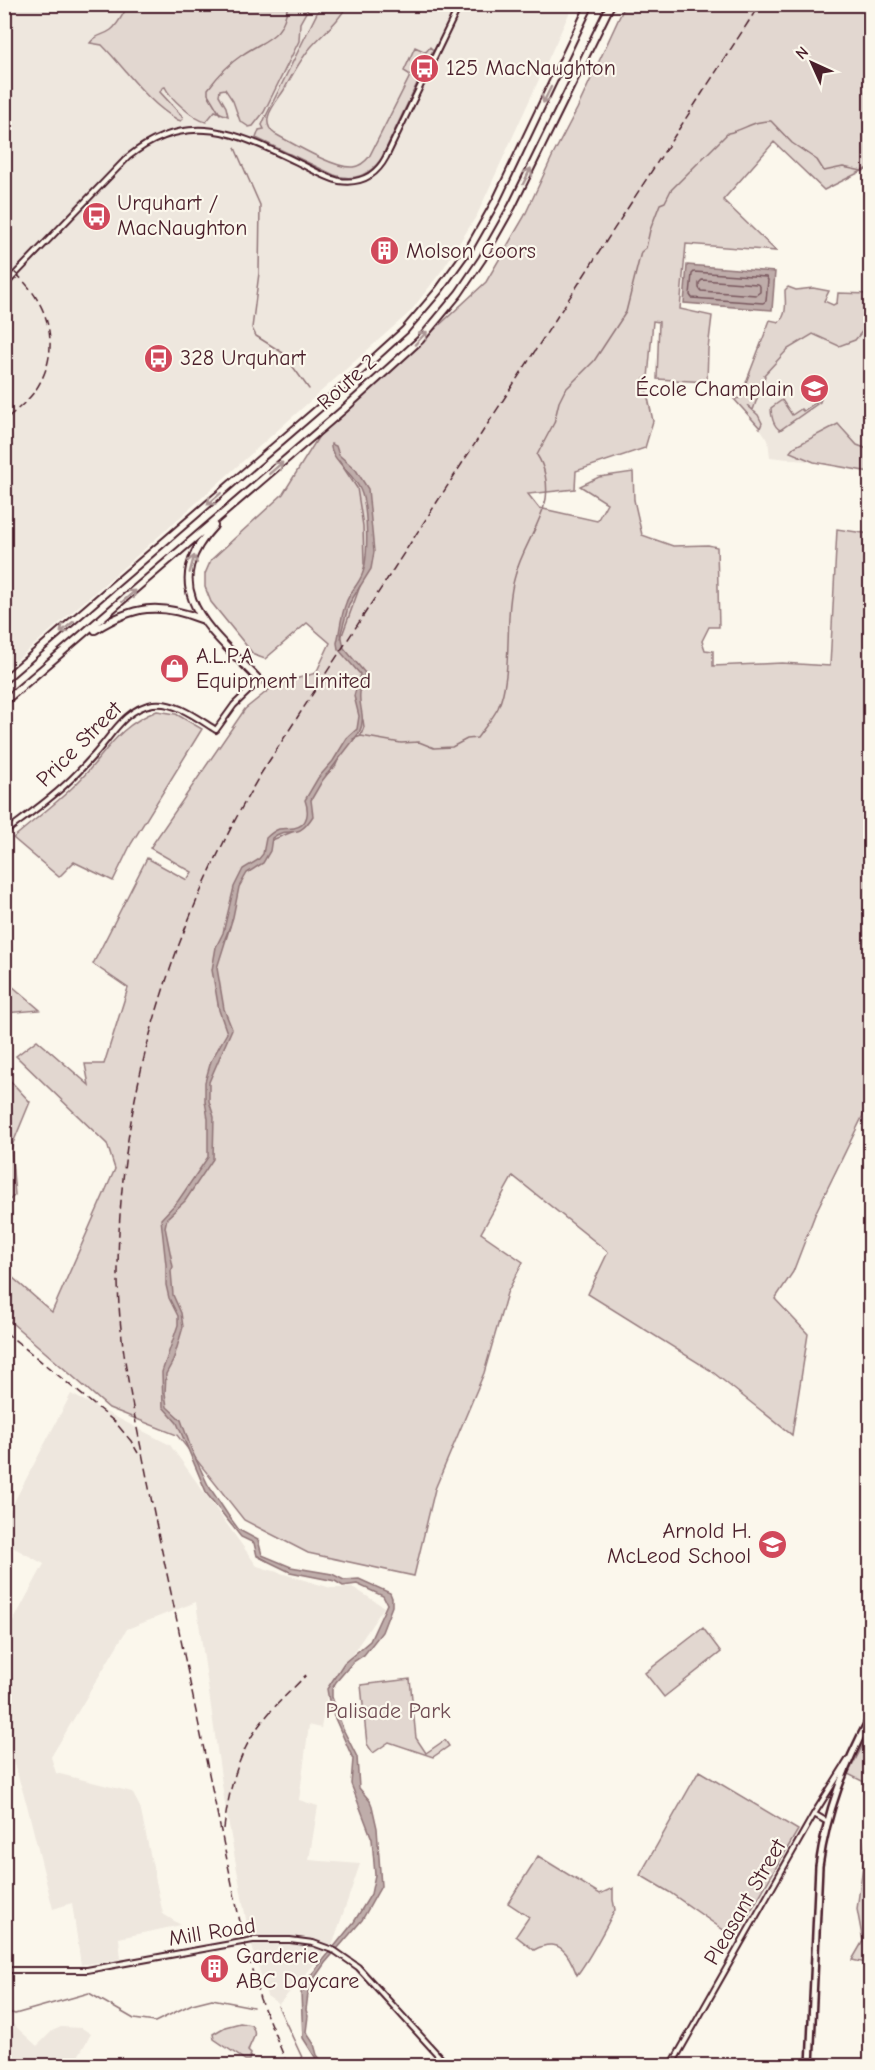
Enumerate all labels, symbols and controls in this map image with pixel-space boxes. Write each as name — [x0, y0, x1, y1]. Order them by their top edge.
north arrow — [782, 33, 842, 93]
text: N — [792, 43, 812, 63]
bus stop icon: 125 MacNaughton — [409, 52, 441, 84]
place label: 125 MacNaughton — [446, 55, 616, 81]
one-way arrow — [541, 86, 553, 104]
one-way arrow — [522, 167, 534, 185]
place label: Urquhart / MacNaughton — [117, 190, 247, 241]
bus stop icon: Urquhart / MacNaughton — [80, 200, 112, 232]
building icon: Molson Coors — [369, 235, 401, 267]
place label: Molson Coors — [406, 238, 536, 264]
one-way arrow — [414, 330, 428, 345]
bus stop icon: 328 Urquhart — [143, 342, 175, 374]
place label: 328 Urquhart — [180, 345, 306, 371]
street label: Route 2 — [312, 348, 382, 416]
school or university icon: École Champlain — [799, 373, 831, 405]
place label: École Champlain — [635, 376, 794, 402]
one-way arrow — [268, 461, 283, 475]
one-way arrow — [207, 492, 222, 506]
one-way arrow — [186, 555, 198, 574]
one-way arrow — [121, 589, 136, 603]
one-way arrow — [60, 620, 75, 634]
place label: A.L.P.A Equipment Limited — [196, 643, 371, 694]
shop icon: A.L.P.A Equipment Limited — [159, 653, 191, 685]
street label: Price Street — [31, 695, 128, 792]
place label: Arnold H. McLeod School — [607, 1518, 751, 1569]
school or university icon: Arnold H. McLeod School — [756, 1528, 788, 1560]
park label: Palisade Park — [325, 1698, 451, 1724]
street label: Pleasant Street — [699, 1834, 792, 1969]
street label: Mill Road — [167, 1912, 257, 1952]
place label: Garderie ABC Daycare — [236, 1943, 359, 1994]
building icon: Garderie ABC Daycare — [199, 1953, 231, 1985]

